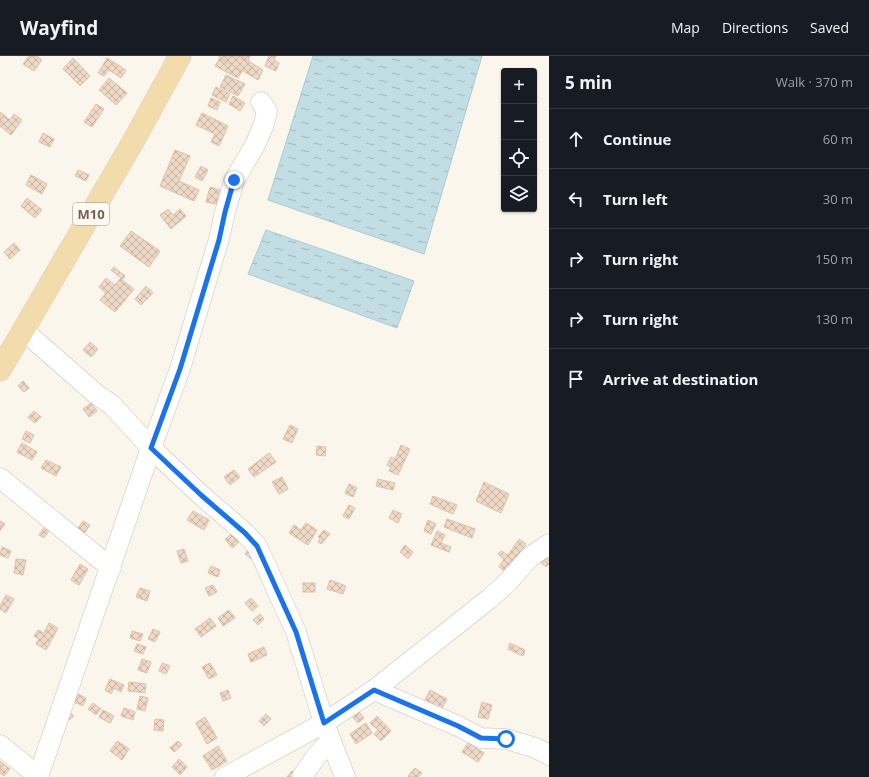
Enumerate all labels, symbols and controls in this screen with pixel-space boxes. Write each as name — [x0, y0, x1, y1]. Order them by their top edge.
text: Wayfind — [20, 15, 98, 41]
text: Map — [671, 18, 700, 37]
text: Directions — [722, 18, 788, 37]
text: Saved — [810, 18, 849, 37]
map controls — [501, 68, 537, 212]
button: + — [501, 68, 537, 104]
text: 5 min — [565, 71, 612, 94]
text: Walk · 370 m — [776, 73, 853, 91]
button: − — [501, 104, 537, 140]
icon: ahead — [565, 128, 587, 150]
text: Continue — [603, 129, 671, 149]
text: 60 m — [823, 130, 853, 148]
button: locate — [501, 140, 537, 176]
route end — [225, 171, 243, 189]
button: layers — [501, 176, 537, 212]
icon: left — [565, 188, 587, 210]
text: Turn left — [603, 189, 668, 209]
text: 30 m — [823, 190, 853, 208]
road number: M10 — [73, 203, 109, 225]
icon: right — [565, 248, 587, 270]
text: Turn right — [603, 249, 678, 269]
text: 150 m — [815, 250, 853, 268]
icon: right — [565, 308, 587, 330]
text: Turn right — [603, 309, 678, 329]
text: 130 m — [815, 310, 853, 328]
icon: arrive — [565, 368, 587, 390]
text: Arrive at destination — [603, 369, 758, 389]
route start — [497, 730, 515, 748]

